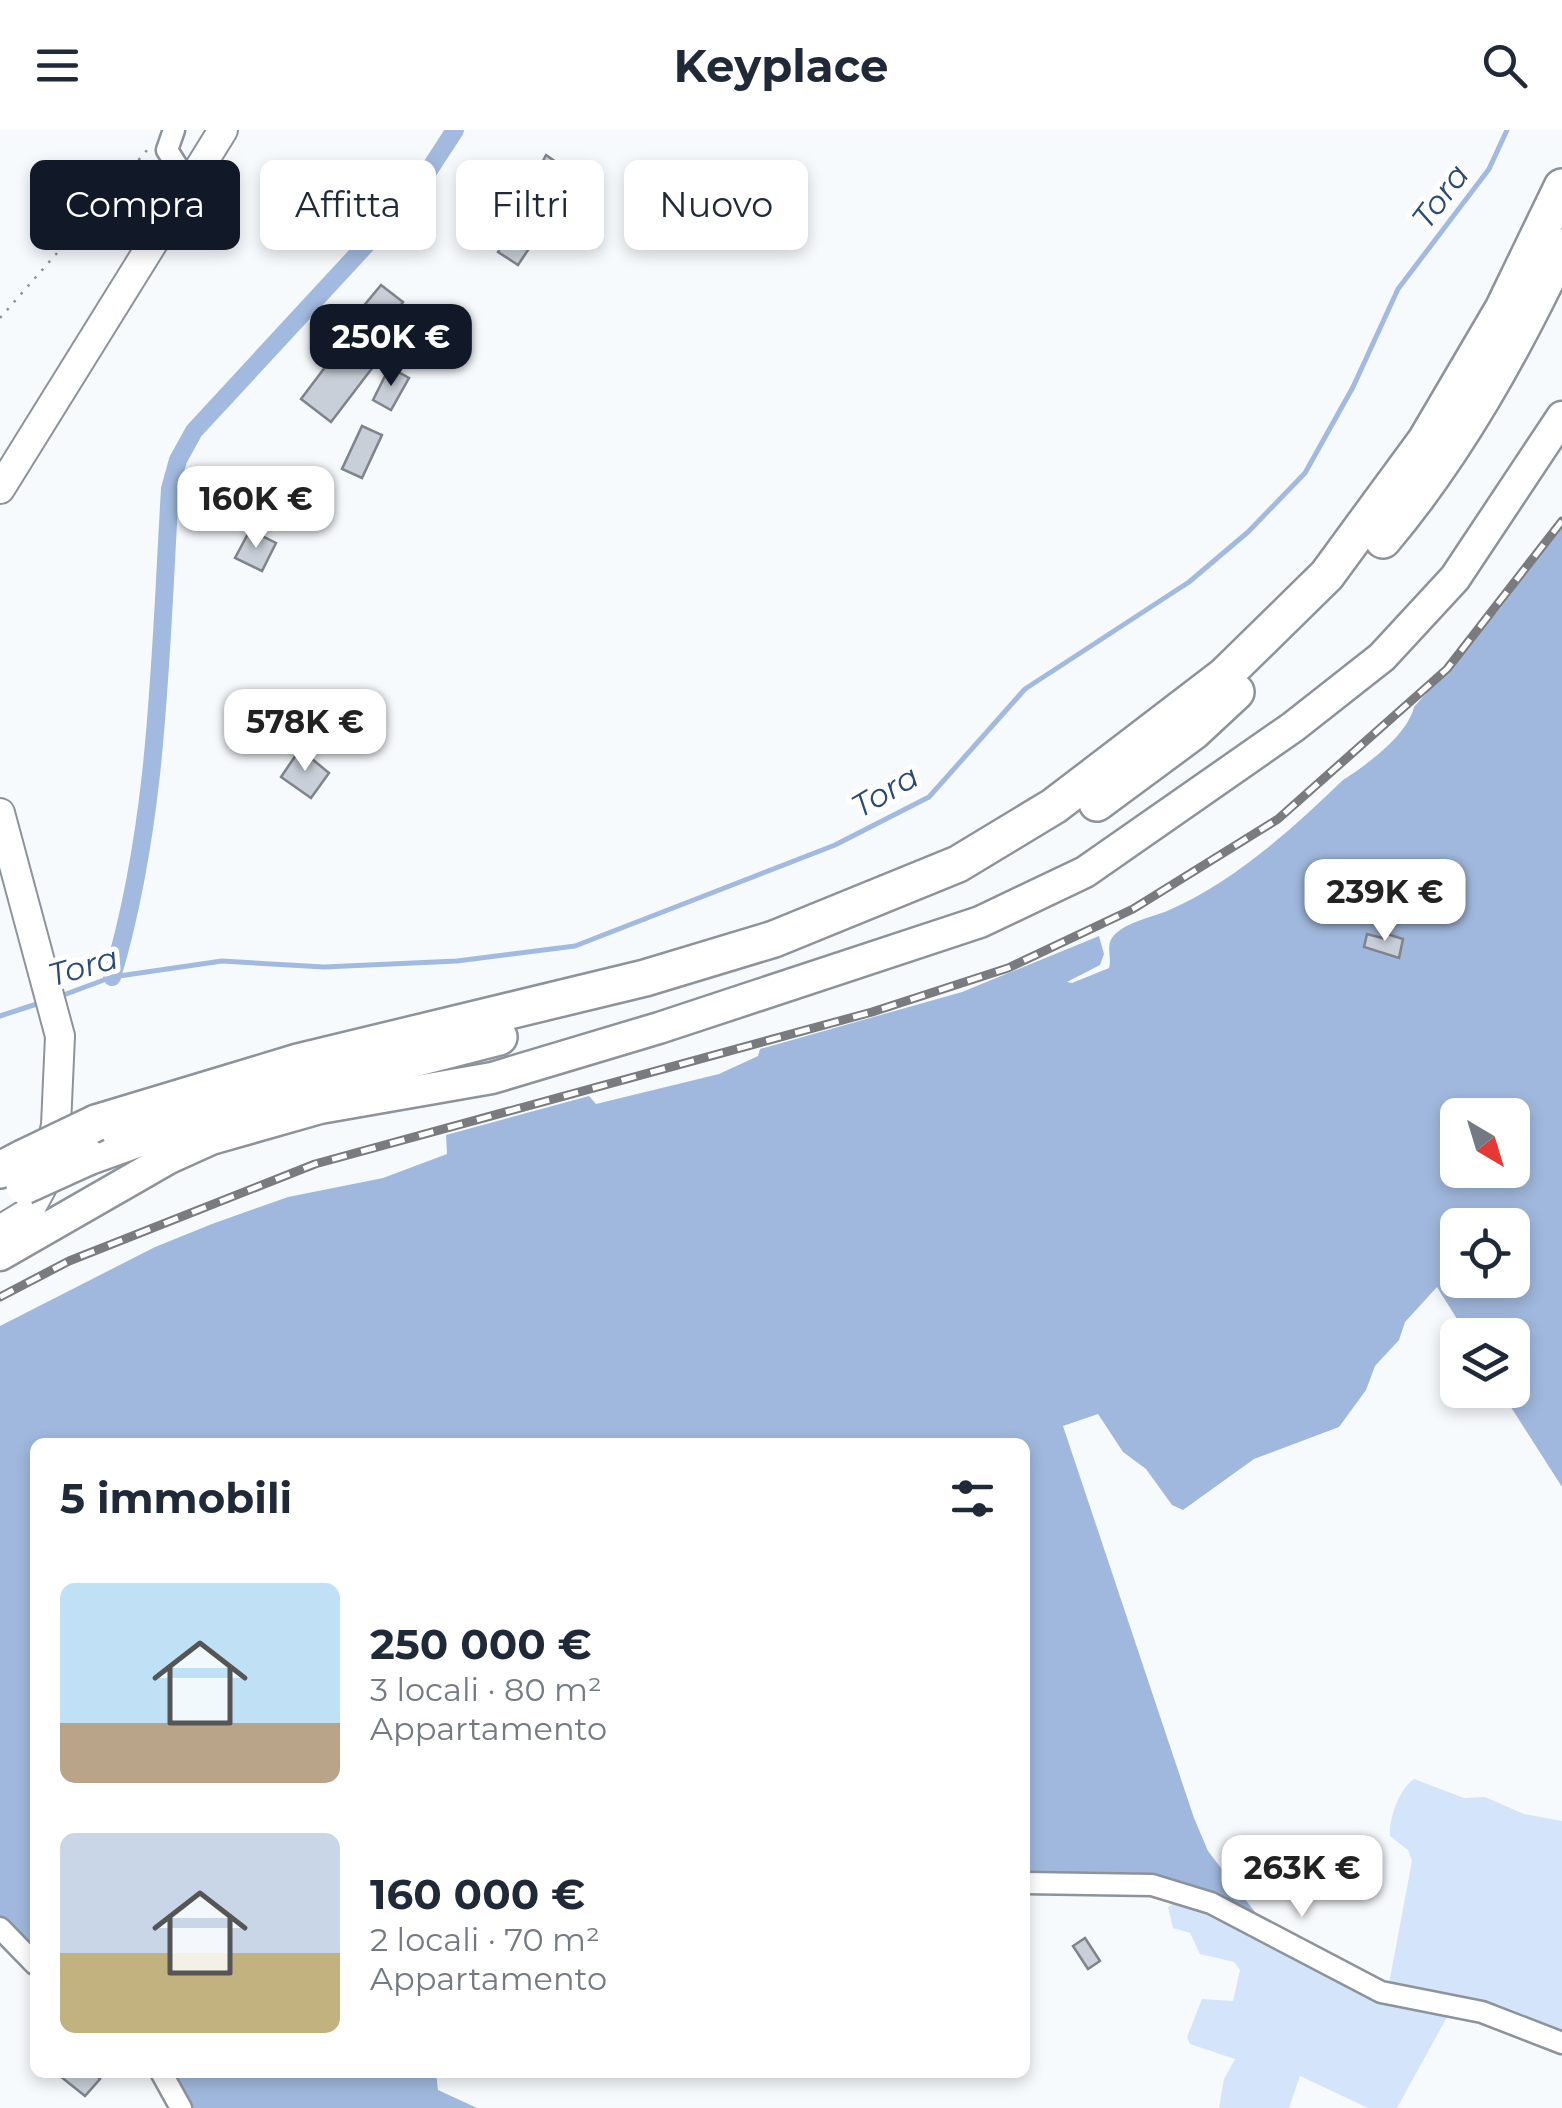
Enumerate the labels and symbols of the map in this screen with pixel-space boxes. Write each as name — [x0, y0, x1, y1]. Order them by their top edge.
water label: Tora — [1403, 156, 1477, 236]
pin: 250K € — [310, 304, 472, 389]
pin: 160K € — [175, 466, 337, 551]
pin: 578K € — [224, 689, 386, 774]
water label: Tora — [845, 756, 925, 826]
pin: 239K € — [1304, 859, 1466, 944]
water label: Tora — [44, 937, 122, 995]
north arrow — [1440, 1098, 1530, 1188]
pin: 263K € — [1221, 1835, 1383, 1920]

